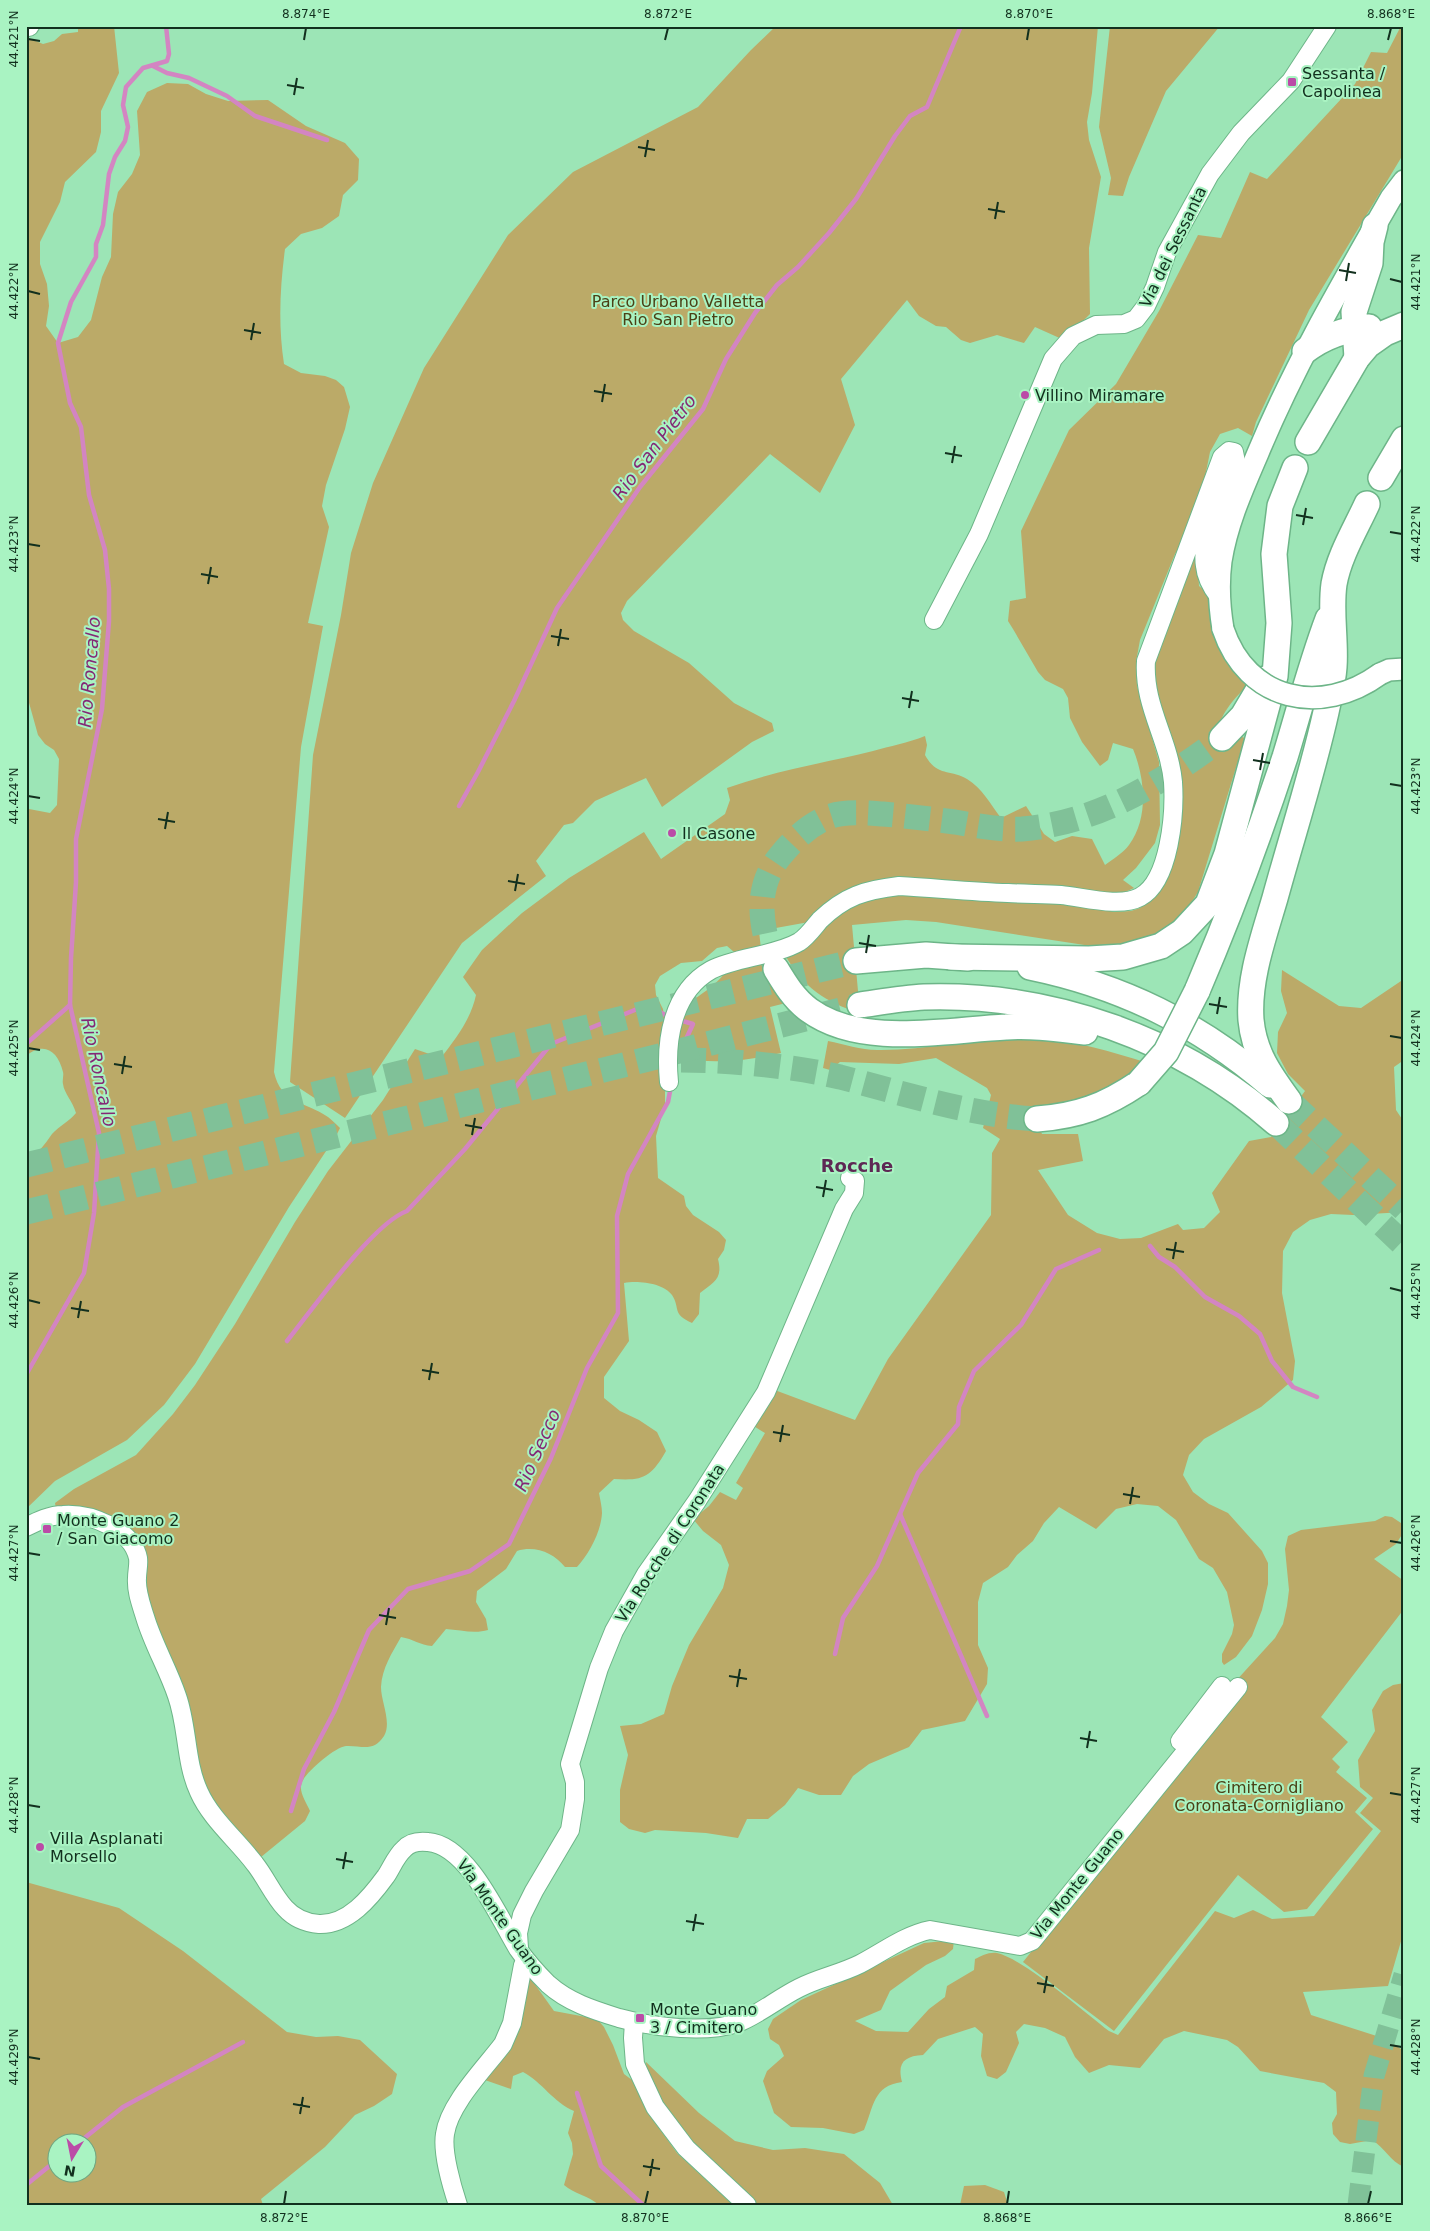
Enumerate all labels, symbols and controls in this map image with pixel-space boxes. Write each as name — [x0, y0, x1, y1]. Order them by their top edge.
text: 8.874°E — [282, 7, 330, 21]
text: 8.872°E — [644, 7, 692, 21]
text: 8.870°E — [1005, 7, 1053, 21]
text: 8.868°E — [1367, 7, 1415, 21]
text: 44.421°N — [7, 11, 21, 67]
place label: Sessanta / Capolinea — [1302, 64, 1386, 101]
marker: Sessanta / Capolinea — [1286, 76, 1298, 88]
street label: Via dei Sessanta — [1135, 183, 1211, 311]
text: 44.421°N — [1409, 254, 1423, 310]
text: 44.422°N — [7, 263, 21, 319]
park label: Parco Urbano Valletta Rio San Pietro — [592, 292, 764, 329]
place label: Villino Miramare — [1035, 386, 1164, 405]
marker: Villino Miramare — [1019, 389, 1031, 401]
water label: Rio San Pietro — [608, 390, 700, 504]
text: 44.422°N — [1409, 506, 1423, 562]
text: 44.423°N — [7, 516, 21, 572]
water label: Rio Roncallo — [74, 616, 104, 728]
text: 44.423°N — [1409, 758, 1423, 814]
text: 44.424°N — [7, 768, 21, 824]
place label: Il Casone — [682, 824, 755, 843]
marker: Il Casone — [666, 827, 678, 839]
text: 44.424°N — [1409, 1010, 1423, 1066]
water label: Rio Roncallo — [77, 1015, 121, 1129]
text: 44.425°N — [7, 1020, 21, 1076]
district label: Rocche — [821, 1155, 893, 1176]
text: 44.425°N — [1409, 1263, 1423, 1319]
text: 44.426°N — [7, 1272, 21, 1328]
water label: Rio Secco — [510, 1406, 564, 1494]
street label: Via Rocche di Coronata — [612, 1460, 728, 1626]
place label: Monte Guano 2 / San Giacomo — [57, 1511, 179, 1548]
text: 44.426°N — [1409, 1515, 1423, 1571]
marker: Monte Guano 2 / San Giacomo — [41, 1523, 53, 1535]
text: 44.427°N — [7, 1525, 21, 1581]
text: 44.427°N — [1409, 1767, 1423, 1823]
text: 44.428°N — [7, 1777, 21, 1833]
park label: Cimitero di Coronata-Cornigliano — [1174, 1778, 1344, 1815]
street label: Via Monte Guano — [1026, 1825, 1128, 1943]
place label: Villa Asplanati Morsello — [50, 1829, 163, 1866]
marker: Villa Asplanati Morsello — [34, 1841, 46, 1853]
street label: Via Monte Guano — [453, 1855, 547, 1979]
place label: Monte Guano 3 / Cimitero — [650, 2000, 757, 2037]
marker: Monte Guano 3 / Cimitero — [634, 2012, 646, 2024]
text: 44.428°N — [1409, 2019, 1423, 2075]
text: 44.429°N — [7, 2029, 21, 2085]
north arrow — [48, 2134, 98, 2184]
text: N — [63, 2162, 77, 2180]
text: 8.872°E — [260, 2211, 308, 2225]
text: 8.870°E — [621, 2211, 669, 2225]
text: 8.868°E — [983, 2211, 1031, 2225]
text: 8.866°E — [1344, 2211, 1392, 2225]

